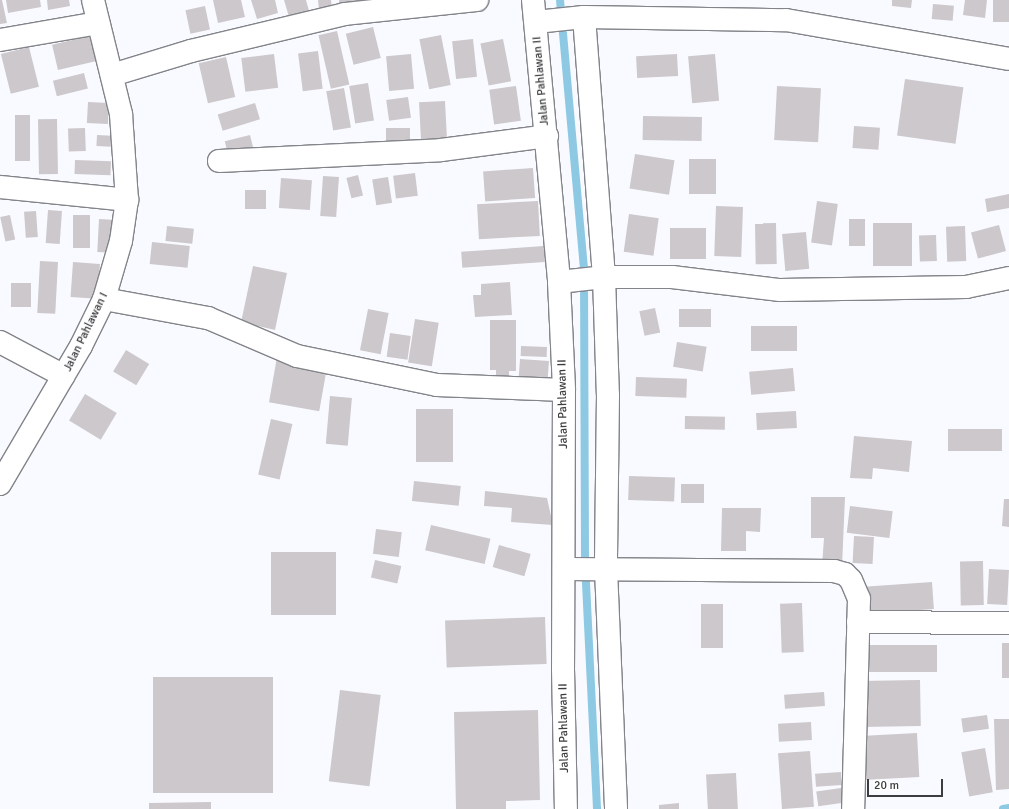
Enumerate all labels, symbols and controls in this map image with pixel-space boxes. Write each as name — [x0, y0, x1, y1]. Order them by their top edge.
street label: Jalan Pahlawan II — [530, 36, 552, 126]
street label: Jalan Pahlawan I — [61, 290, 111, 374]
street label: Jalan Pahlawan II — [555, 359, 571, 449]
street label: Jalan Pahlawan II — [556, 683, 572, 773]
scale bar — [869, 771, 945, 797]
text: 20 m — [874, 778, 899, 793]

